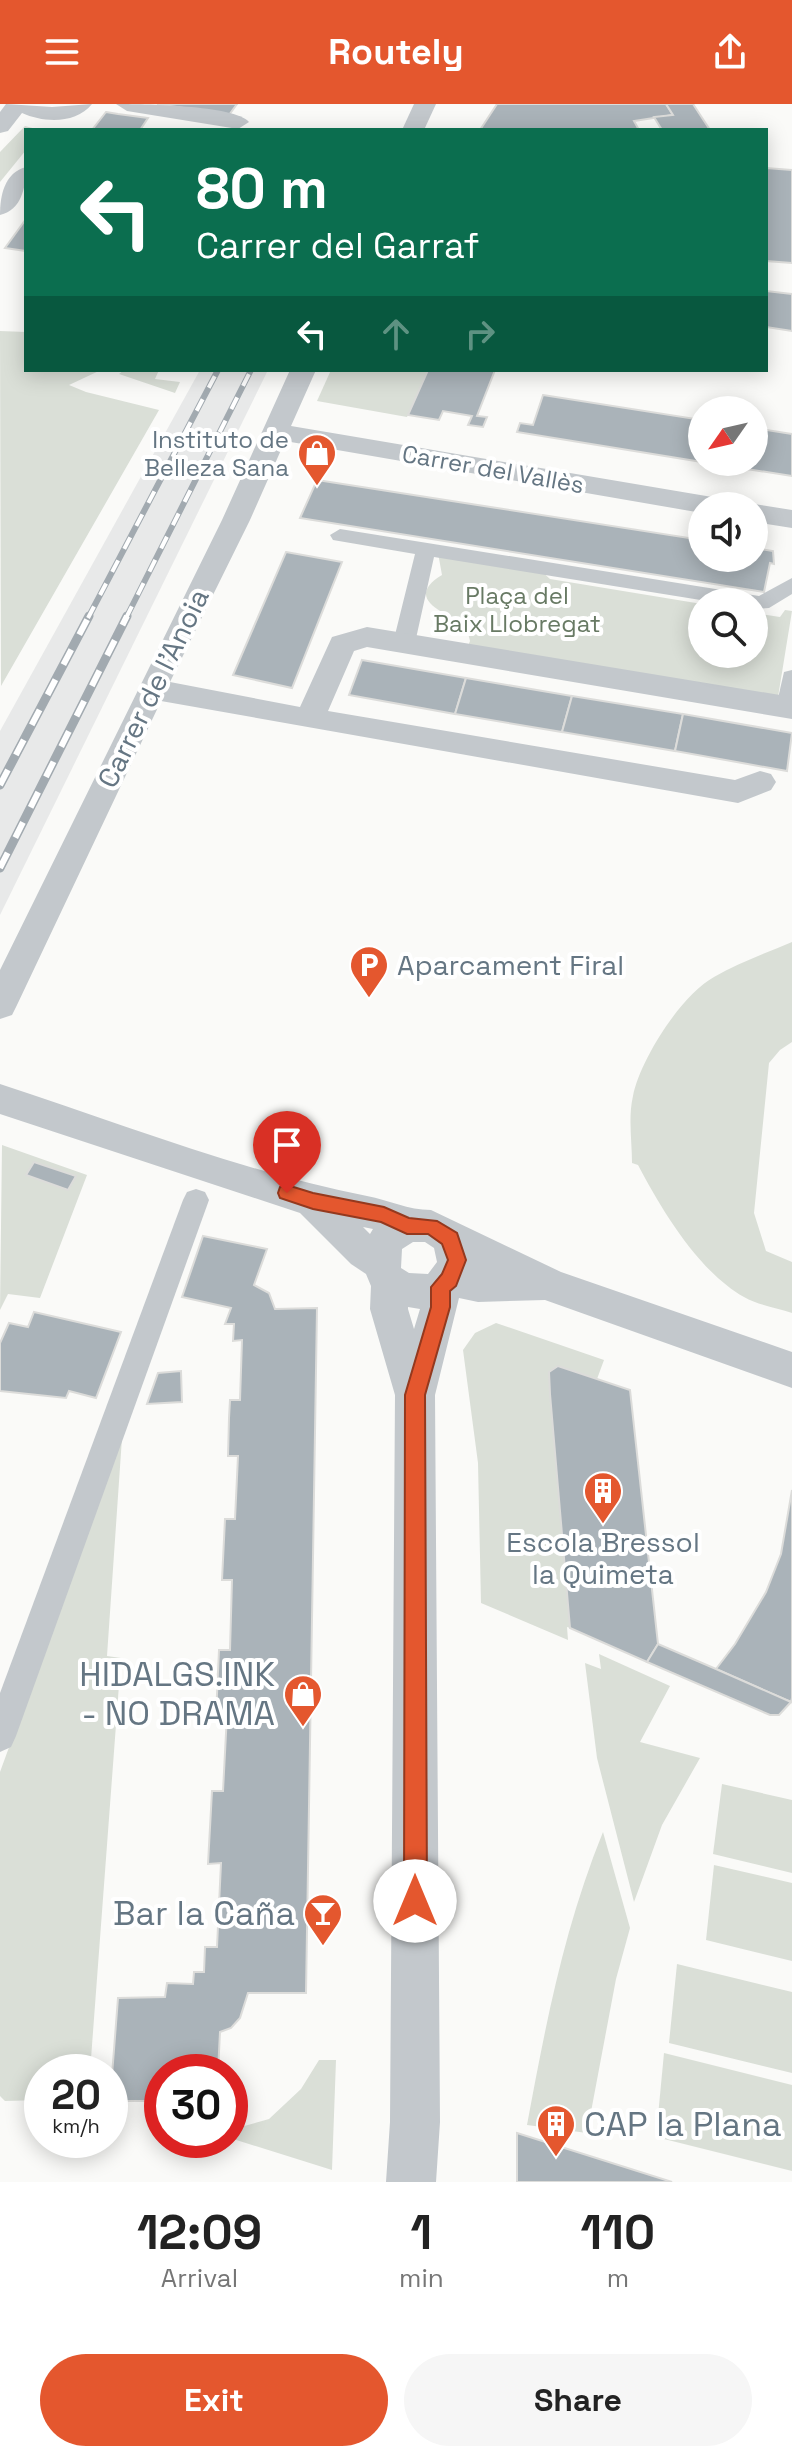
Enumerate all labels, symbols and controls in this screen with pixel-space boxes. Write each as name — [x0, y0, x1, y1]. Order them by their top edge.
text: Routely — [328, 29, 464, 75]
icon: menu — [40, 30, 84, 74]
icon: share — [708, 30, 752, 74]
text: 80 m — [196, 153, 328, 224]
icon: left — [64, 160, 168, 264]
text: Carrer del Garraf — [196, 223, 479, 269]
icon: left — [290, 312, 334, 356]
icon: ahead — [374, 312, 418, 356]
icon: right — [458, 312, 502, 356]
north arrow — [688, 396, 768, 476]
map controls — [688, 396, 768, 668]
place label: Instituto de Belleza Sana — [144, 424, 289, 483]
shop icon: Instituto de Belleza Sana — [296, 432, 338, 487]
street label: Carrer del Vallès — [400, 438, 586, 500]
button: sound — [688, 492, 768, 572]
park label: Plaça del Baix Llobregat — [433, 580, 601, 639]
street label: Carrer de l'Anoia — [89, 582, 217, 794]
button: search — [688, 588, 768, 668]
parking icon: Aparcament Firal — [348, 944, 390, 999]
place label: Aparcament Firal — [397, 947, 624, 983]
pin — [253, 1111, 321, 1193]
icon: arrive — [265, 1123, 309, 1167]
building icon: Escola Bressol la Quimeta — [582, 1470, 624, 1525]
place label: Escola Bressol la Quimeta — [506, 1524, 700, 1592]
place label: HIDALGS.INK - NO DRAMA — [79, 1653, 275, 1735]
shop icon: HIDALGS.INK - NO DRAMA — [282, 1673, 324, 1728]
position arrow — [373, 1859, 457, 1943]
place label: Bar la Caña — [113, 1892, 295, 1935]
bar icon: Bar la Caña — [302, 1892, 344, 1947]
speed limit sign: 30 — [144, 2054, 248, 2158]
text: 20 — [51, 2070, 101, 2121]
building icon: CAP la Plana — [535, 2103, 577, 2158]
place label: CAP la Plana — [584, 2103, 782, 2146]
text: km/h — [52, 2113, 100, 2139]
text: 12:09 — [137, 2202, 262, 2263]
text: 1 — [411, 2202, 432, 2263]
text: 110 — [581, 2202, 655, 2263]
text: Arrival — [161, 2261, 238, 2295]
text: min — [399, 2261, 444, 2295]
text: m — [607, 2261, 629, 2295]
button: Exit — [40, 2354, 388, 2446]
button: Share — [404, 2354, 752, 2446]

